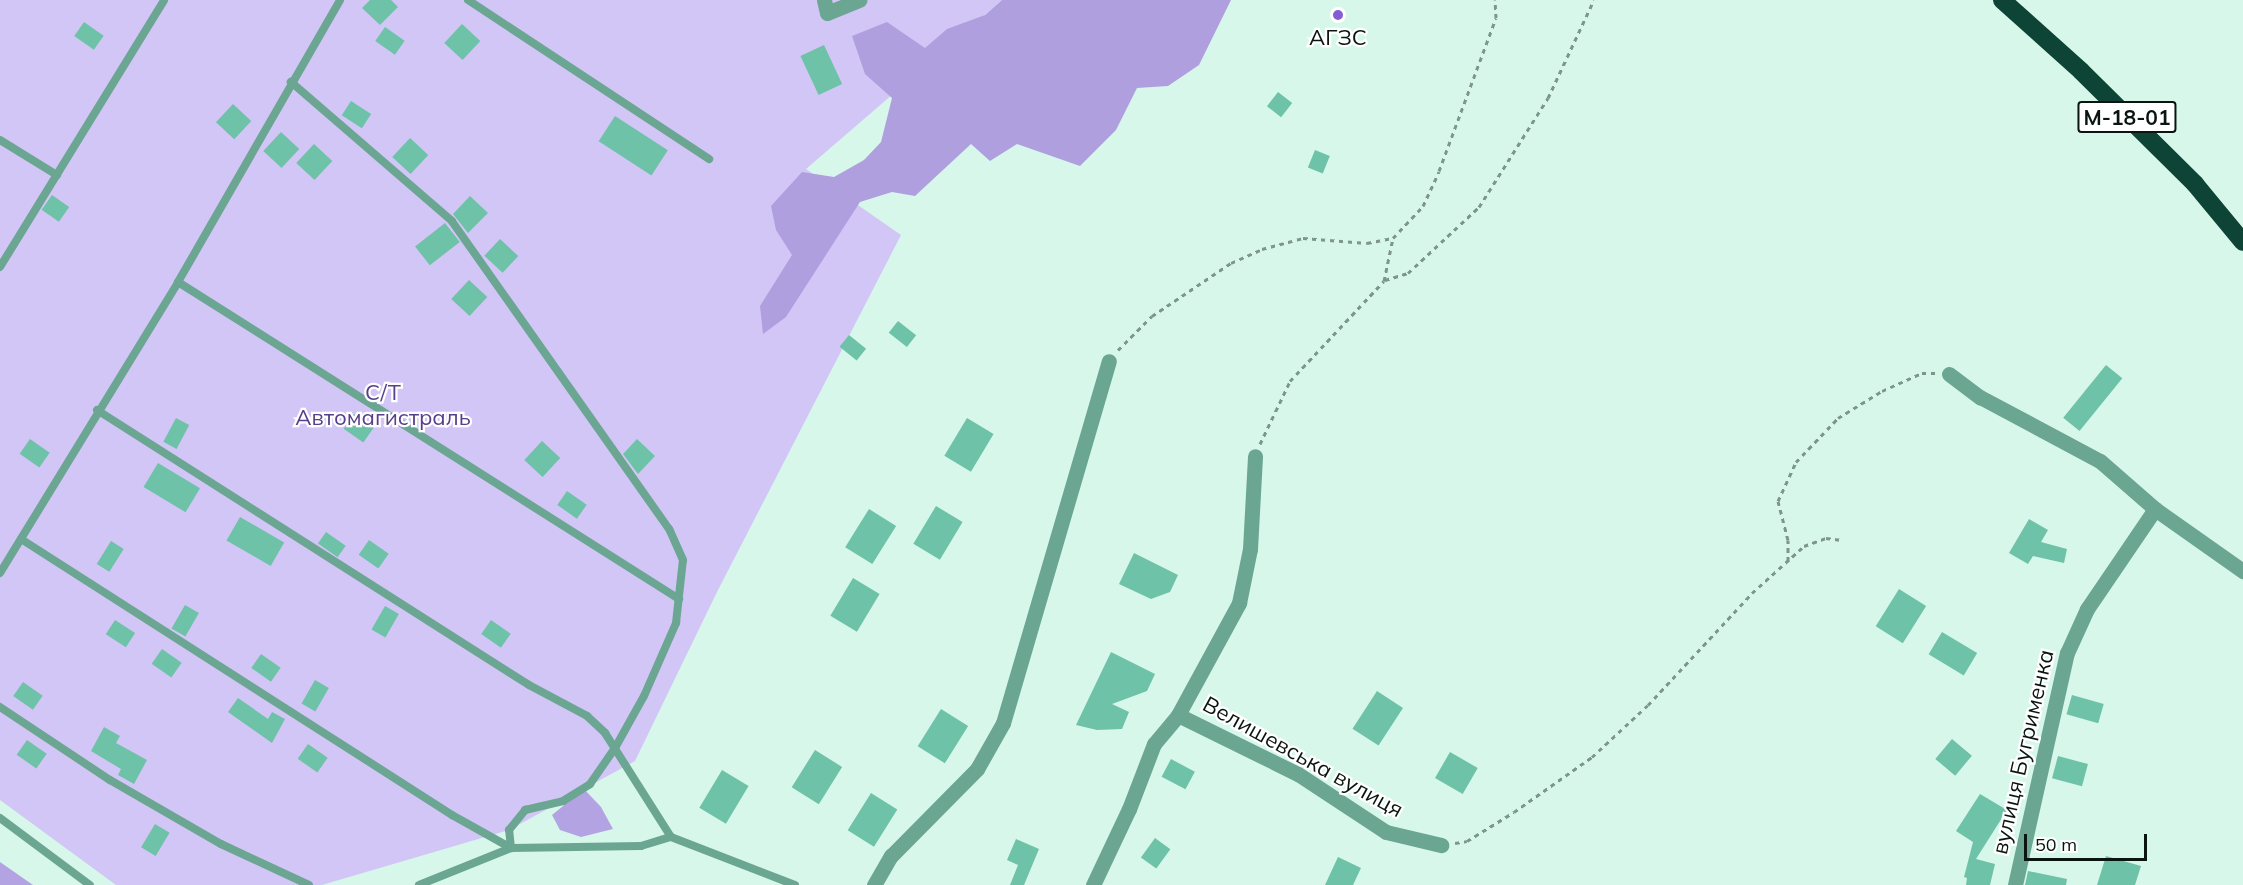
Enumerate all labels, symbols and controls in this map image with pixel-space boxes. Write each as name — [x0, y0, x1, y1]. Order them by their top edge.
marker: АГЗС — [1331, 8, 1345, 22]
place label: АГЗС — [1309, 25, 1367, 51]
road number: М-18-01 — [2076, 99, 2178, 135]
park label: С/Т Автомагистраль — [295, 379, 471, 430]
street label: вулиця Бугрименка — [1987, 647, 2059, 857]
street label: Велишевська вулиця — [1198, 691, 1408, 823]
scale bar — [2027, 822, 2150, 860]
text: 50 m — [2035, 833, 2077, 856]

